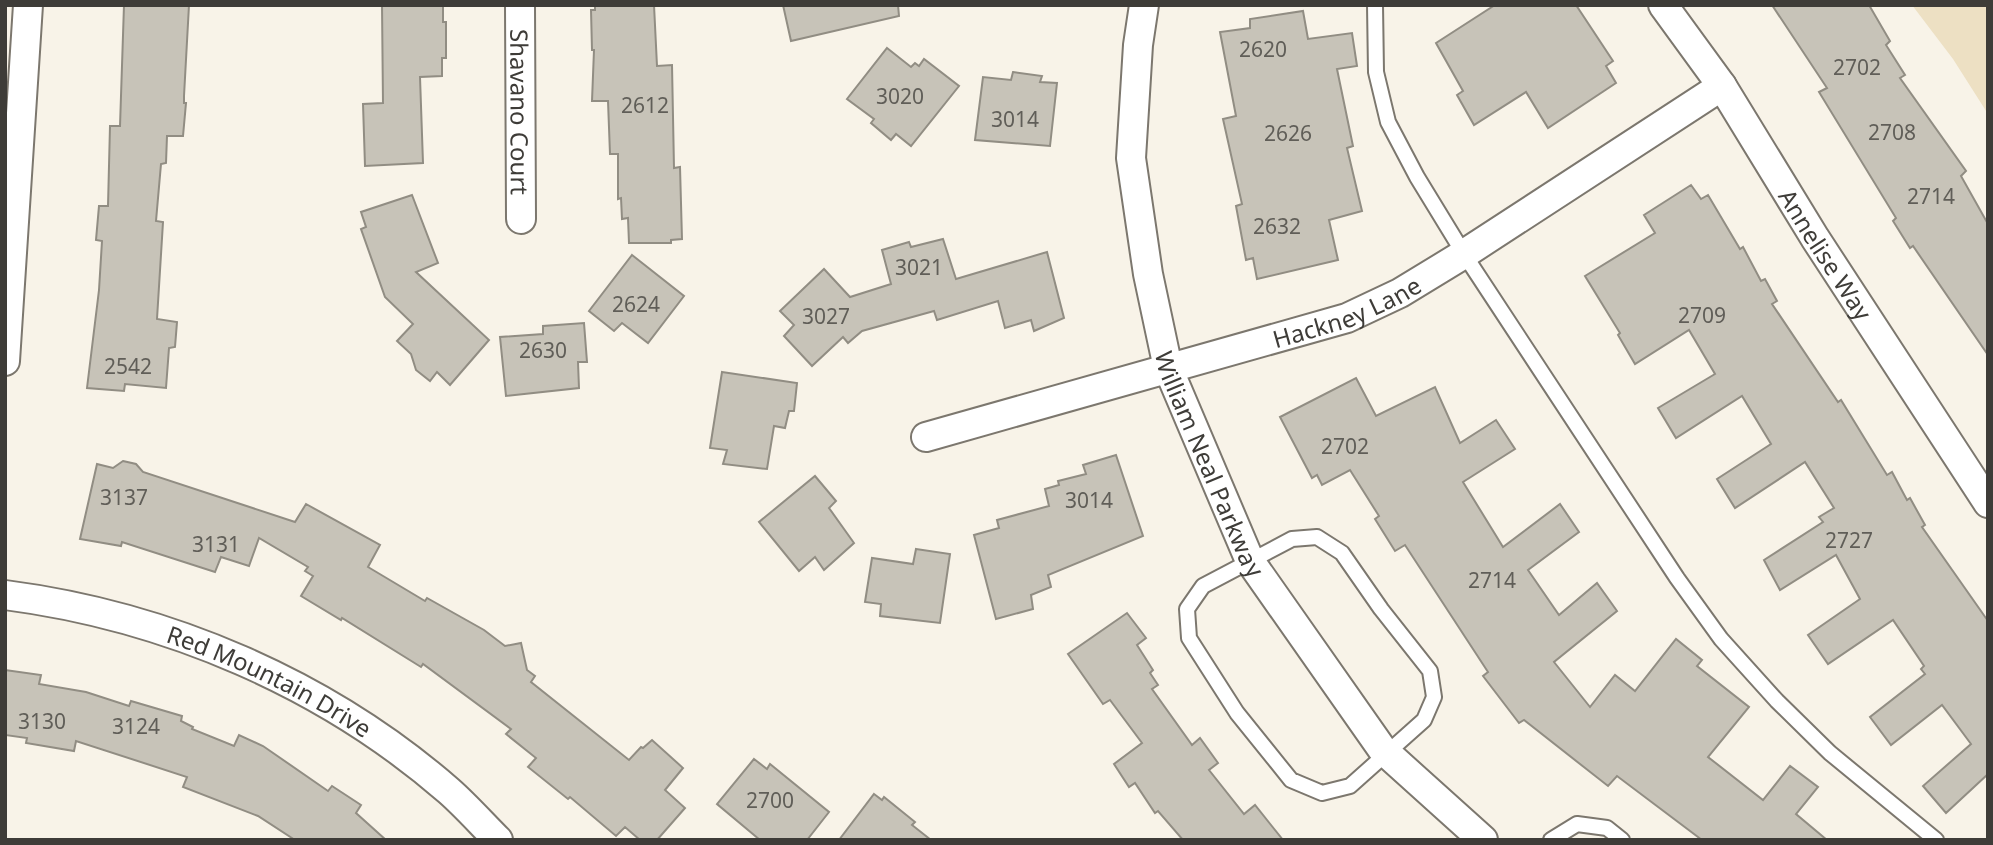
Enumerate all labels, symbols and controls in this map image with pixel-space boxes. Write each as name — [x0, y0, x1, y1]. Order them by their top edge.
street label: Shavano Court — [504, 29, 537, 195]
house number: 2620 — [1239, 35, 1287, 63]
house number: 2702 — [1833, 53, 1881, 81]
house number: 3020 — [876, 82, 924, 110]
house number: 2612 — [621, 91, 669, 119]
house number: 3014 — [991, 105, 1039, 133]
house number: 2708 — [1868, 118, 1916, 146]
house number: 2626 — [1264, 119, 1312, 147]
street label: Annelise Way — [1772, 182, 1881, 327]
house number: 2714 — [1907, 182, 1955, 210]
house number: 2632 — [1253, 212, 1301, 240]
house number: 3021 — [895, 253, 943, 281]
street label: Hackney Lane — [1269, 268, 1427, 355]
house number: 2624 — [612, 290, 660, 318]
house number: 2709 — [1678, 301, 1726, 329]
house number: 3027 — [802, 302, 850, 330]
house number: 2630 — [519, 336, 567, 364]
street label: William Neal Parkway — [1148, 348, 1273, 584]
house number: 2542 — [104, 352, 152, 380]
house number: 2702 — [1321, 432, 1369, 460]
house number: 3137 — [100, 483, 148, 511]
house number: 3014 — [1065, 486, 1113, 514]
house number: 2727 — [1825, 526, 1873, 554]
house number: 3131 — [192, 530, 240, 558]
house number: 2714 — [1468, 566, 1516, 594]
street label: Red Mountain Drive — [163, 617, 379, 744]
house number: 3130 — [18, 707, 66, 735]
house number: 3124 — [112, 712, 160, 740]
house number: 2700 — [746, 786, 794, 814]

